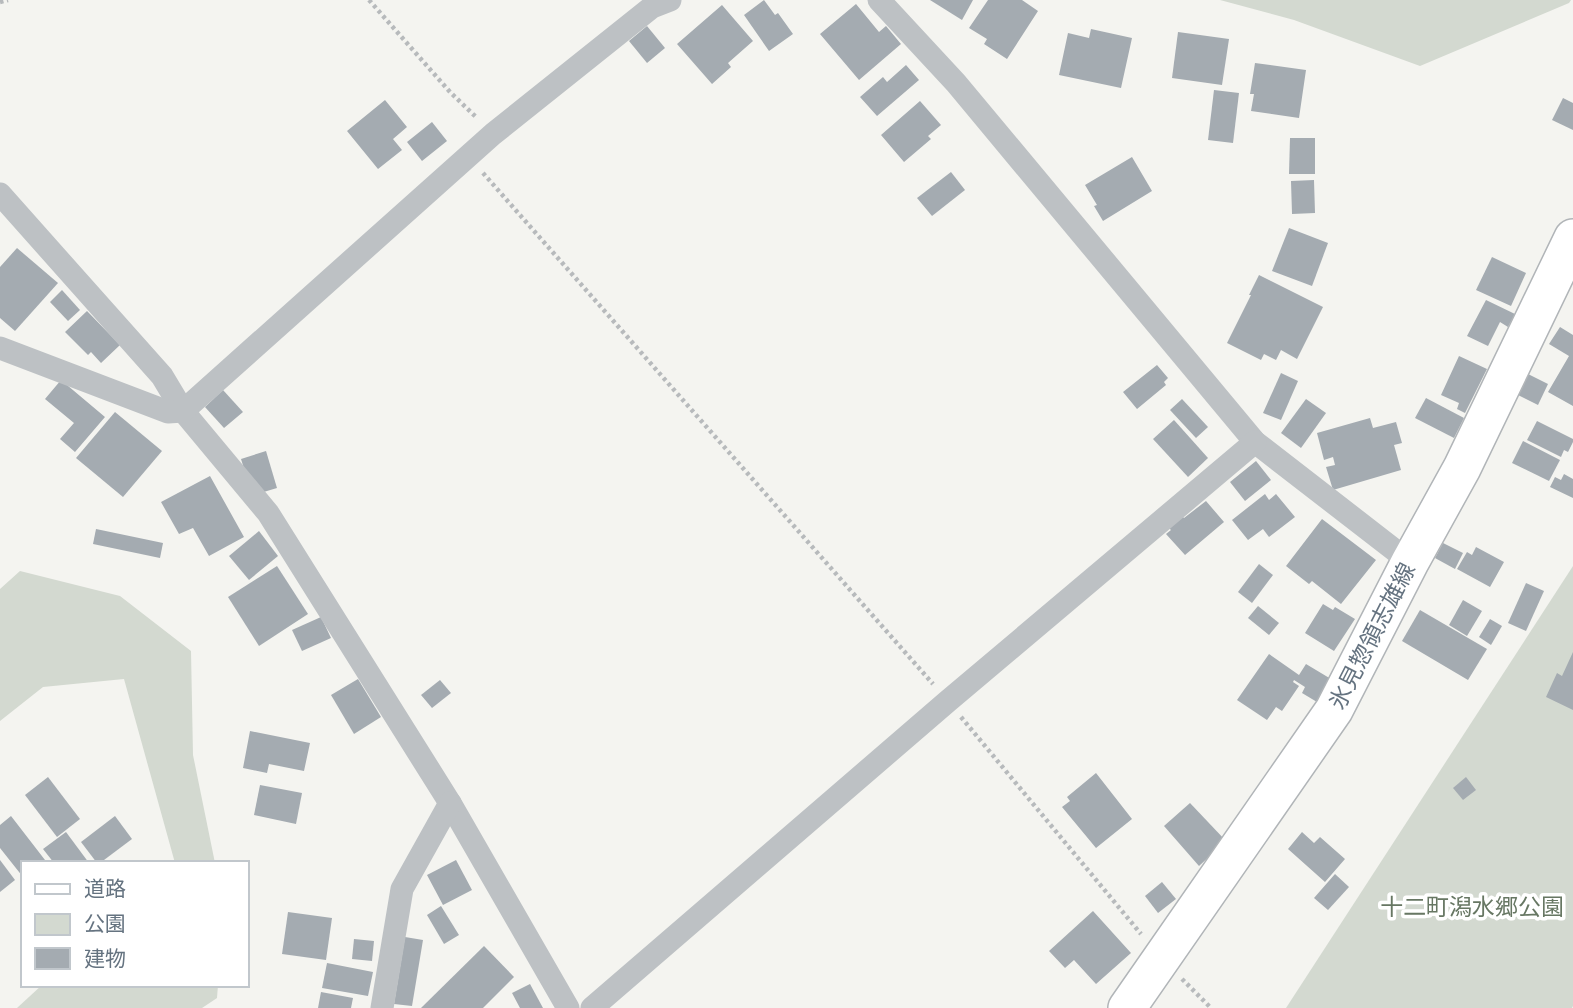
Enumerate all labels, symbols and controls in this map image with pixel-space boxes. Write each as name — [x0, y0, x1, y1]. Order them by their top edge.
street label: 氷見惣領志雄線 — [1324, 558, 1419, 713]
legend — [21, 861, 248, 987]
text: 道路 — [84, 876, 126, 900]
park label: 十二町潟水郷公園 — [1380, 894, 1564, 919]
text: 公園 — [84, 911, 126, 935]
text: 建物 — [84, 946, 126, 970]

